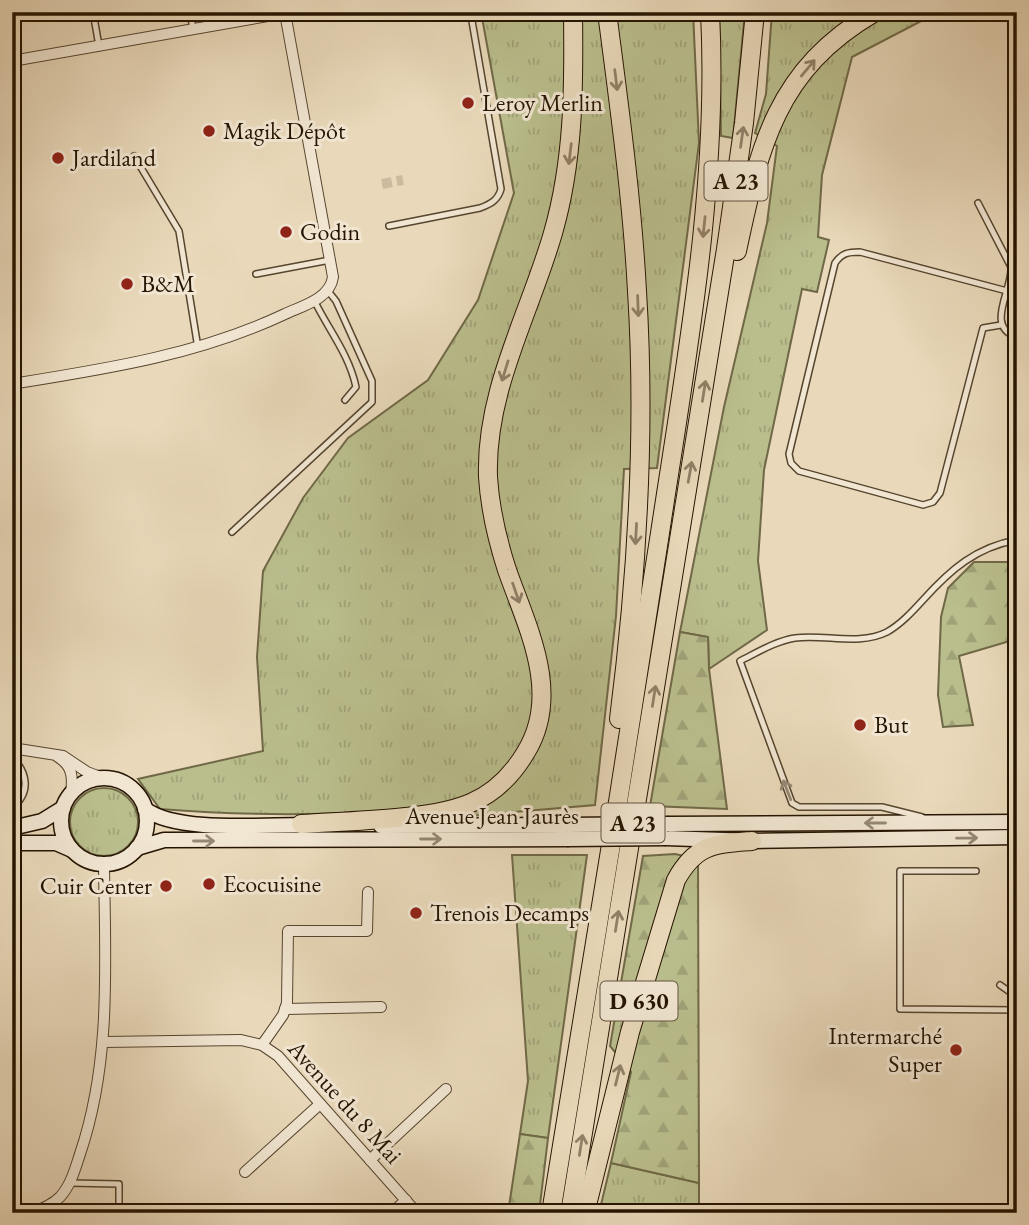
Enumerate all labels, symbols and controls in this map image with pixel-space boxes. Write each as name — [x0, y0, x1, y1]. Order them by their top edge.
one-way arrow — [800, 59, 816, 77]
one-way arrow — [610, 68, 623, 91]
place label: Leroy Merlin — [482, 87, 603, 118]
marker: Leroy Merlin — [460, 95, 476, 111]
place label: Magik Dépôt — [223, 115, 346, 146]
marker: Magik Dépôt — [201, 123, 217, 139]
one-way arrow — [736, 126, 749, 148]
place label: Jardiland — [70, 142, 157, 173]
one-way arrow — [563, 142, 576, 165]
marker: Jardiland — [50, 150, 66, 166]
road number: A 23 — [704, 162, 768, 200]
one-way arrow — [697, 215, 710, 238]
place label: Godin — [300, 216, 360, 247]
marker: Godin — [278, 224, 294, 240]
place label: B&M — [141, 268, 195, 299]
marker: B&M — [119, 276, 135, 292]
one-way arrow — [632, 295, 645, 318]
one-way arrow — [497, 360, 510, 382]
one-way arrow — [698, 380, 711, 403]
one-way arrow — [684, 461, 698, 484]
one-way arrow — [629, 522, 642, 544]
one-way arrow — [511, 582, 523, 604]
one-way arrow — [648, 685, 661, 708]
place label: But — [874, 709, 909, 740]
marker: But — [852, 717, 868, 733]
one-way arrow — [779, 780, 792, 802]
street label: Avenue Jean Jaurès — [404, 800, 579, 831]
road number: A 23 — [602, 804, 664, 842]
one-way arrow — [864, 816, 887, 829]
one-way arrow — [955, 831, 978, 844]
one-way arrow — [419, 832, 442, 846]
one-way arrow — [192, 834, 215, 848]
place label: Ecocuisine — [223, 868, 321, 899]
place label: Cuir Center — [40, 870, 152, 901]
marker: Ecocuisine — [201, 876, 217, 892]
marker: Cuir Center — [158, 878, 174, 894]
place label: Trenois Decamps — [430, 897, 589, 928]
marker: Trenois Decamps — [408, 905, 424, 921]
one-way arrow — [611, 910, 624, 933]
road number: D 630 — [600, 982, 678, 1020]
place label: Intermarché Super — [829, 1020, 942, 1079]
street label: Avenue du 8 Mai — [281, 1033, 409, 1170]
marker: Intermarché Super — [948, 1042, 964, 1058]
one-way arrow — [612, 1064, 625, 1087]
one-way arrow — [575, 1134, 588, 1157]

